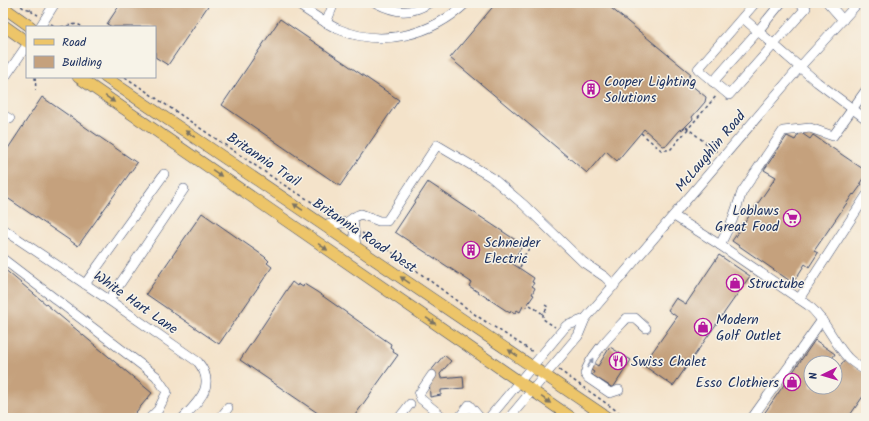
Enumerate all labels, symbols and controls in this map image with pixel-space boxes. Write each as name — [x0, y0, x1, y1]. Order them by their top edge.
legend — [26, 26, 156, 78]
text: Road — [62, 33, 87, 52]
text: Building — [62, 53, 102, 72]
place label: Cooper Lighting Solutions — [604, 71, 696, 109]
building icon: Cooper Lighting Solutions — [581, 79, 601, 99]
one-way arrow — [105, 95, 115, 103]
street label: McLaughlin Road — [670, 105, 752, 197]
street label: Britannia Trail — [222, 127, 305, 193]
one-way arrow — [184, 131, 196, 138]
one-way arrow — [211, 169, 222, 177]
street label: Britannia Road West — [308, 193, 421, 279]
place label: Loblaws Great Food — [715, 200, 780, 238]
one-way arrow — [293, 203, 303, 211]
supermarket icon: Loblaws Great Food — [782, 208, 802, 228]
place label: Schneider Electric — [484, 232, 542, 270]
building icon: Schneider Electric — [461, 240, 481, 260]
one-way arrow — [318, 243, 329, 251]
street label: White Hart Lane — [89, 266, 183, 341]
shop icon: Structube — [725, 273, 745, 293]
place label: Structube — [748, 273, 805, 295]
one-way arrow — [400, 276, 411, 284]
place label: Modern Golf Outlet — [716, 309, 782, 347]
one-way arrow — [425, 317, 436, 325]
shop icon: Modern Golf Outlet — [693, 317, 713, 337]
one-way arrow — [508, 349, 518, 357]
restaurant icon: Swiss Chalet — [608, 351, 628, 371]
place label: Swiss Chalet — [631, 351, 707, 373]
north arrow — [803, 355, 843, 395]
one-way arrow — [586, 358, 594, 368]
text: N — [805, 371, 823, 380]
place label: Esso Clothiers — [696, 372, 779, 394]
shop icon: Esso Clothiers — [782, 372, 802, 392]
one-way arrow — [541, 396, 551, 404]

